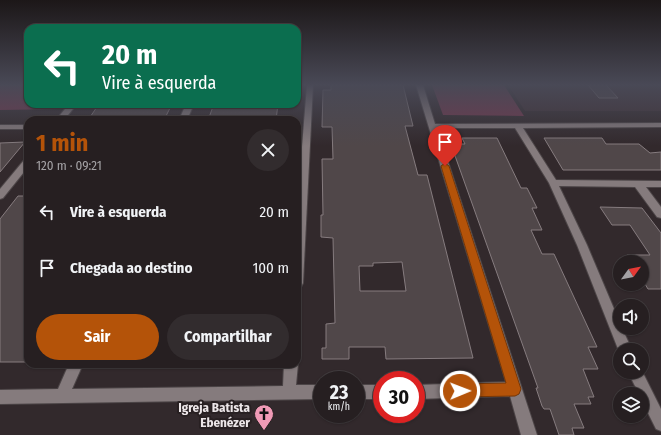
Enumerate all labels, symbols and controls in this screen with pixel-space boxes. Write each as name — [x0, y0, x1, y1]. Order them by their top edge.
text: 20 m — [102, 38, 157, 71]
icon: left — [36, 40, 88, 92]
text: Vire à esquerda — [102, 72, 216, 94]
pin — [428, 125, 462, 166]
text: 1 min — [36, 129, 88, 157]
button: close — [247, 129, 289, 171]
icon: arrive — [434, 131, 456, 153]
text: 120 m · 09:21 — [36, 158, 102, 173]
icon: left — [36, 201, 58, 223]
text: Vire à esquerda — [70, 203, 167, 221]
text: 20 m — [260, 203, 289, 221]
north arrow — [613, 255, 649, 291]
map controls — [613, 255, 649, 423]
icon: arrive — [36, 257, 58, 279]
text: Chegada ao destino — [70, 259, 192, 277]
text: 100 m — [252, 259, 289, 277]
button: sound — [613, 299, 649, 335]
button: Sair — [36, 314, 159, 360]
button: Compartilhar — [167, 314, 289, 360]
button: search — [613, 343, 649, 379]
position arrow — [439, 370, 481, 412]
speed limit sign: 30 — [373, 371, 425, 423]
text: 23 — [330, 380, 348, 404]
button: layers — [613, 387, 649, 423]
place label: Igreja Batista Ebenézer — [178, 400, 251, 430]
text: km/h — [328, 401, 350, 413]
church icon: Igreja Batista Ebenézer — [253, 403, 275, 431]

